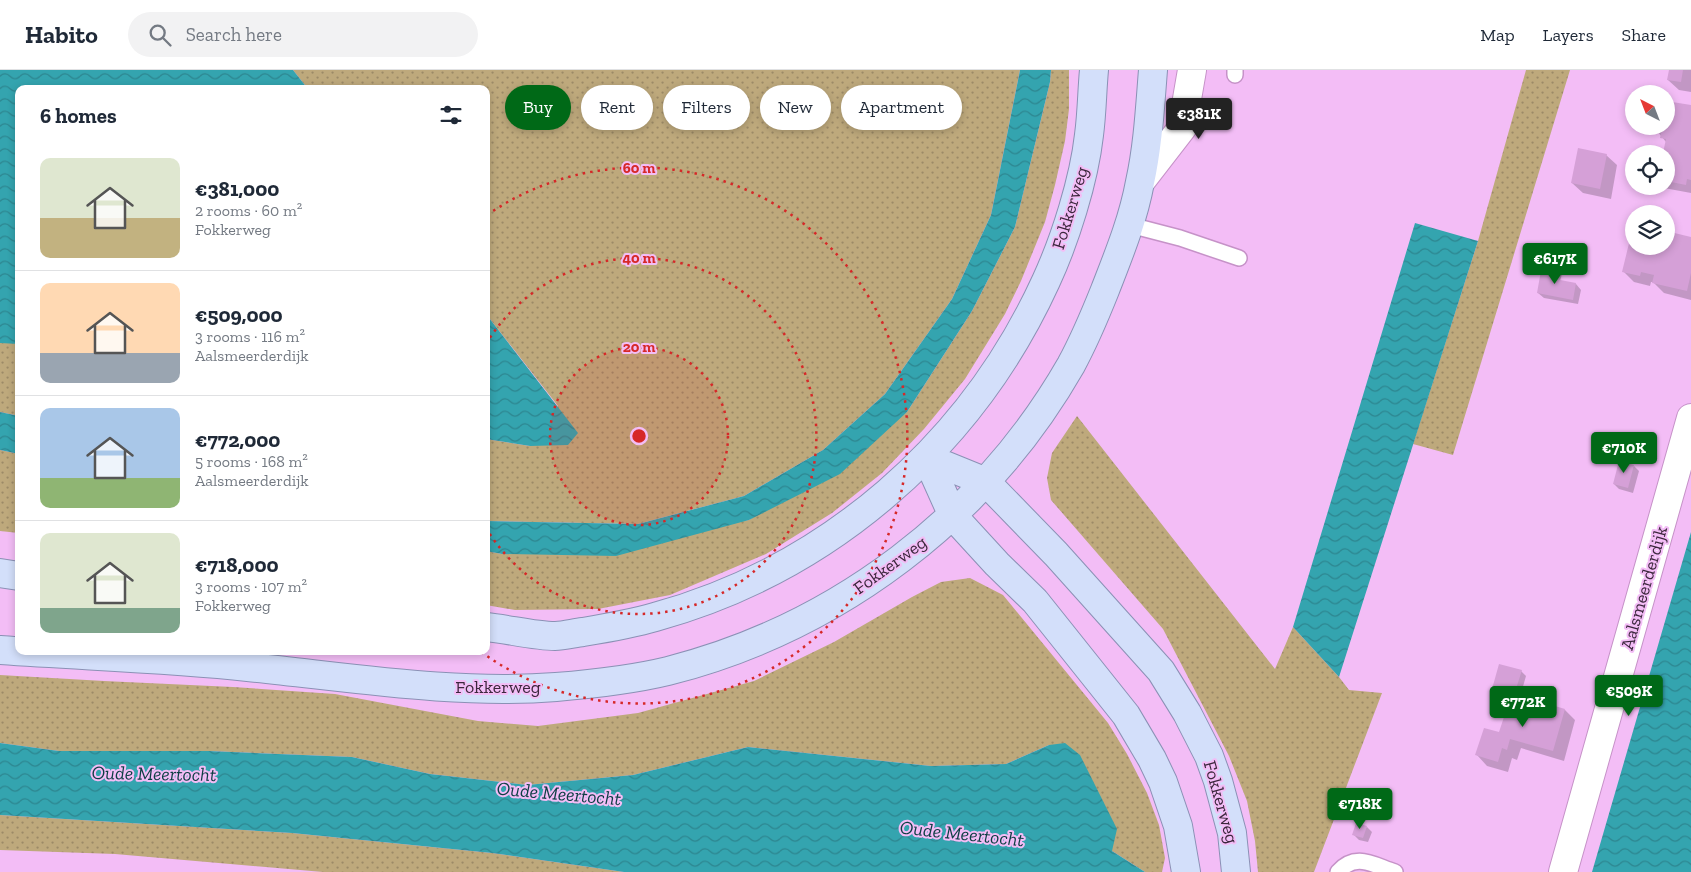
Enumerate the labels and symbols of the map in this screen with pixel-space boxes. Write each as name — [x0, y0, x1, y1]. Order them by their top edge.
north arrow — [1625, 85, 1675, 135]
pin: €381K — [1164, 98, 1234, 140]
text: 60 m — [623, 159, 655, 177]
street label: Fokkerweg — [1047, 164, 1093, 252]
pin: €617K — [1520, 242, 1590, 285]
text: 40 m — [622, 249, 656, 267]
text: 20 m — [623, 338, 655, 356]
centre of rings — [630, 427, 648, 445]
pin: €710K — [1589, 432, 1659, 474]
street label: Aalsmeerderdijk — [1616, 523, 1672, 652]
street label: Fokkerweg — [849, 531, 931, 599]
pin: €509K — [1594, 674, 1664, 717]
street label: Fokkerweg — [455, 676, 541, 698]
pin: €772K — [1488, 686, 1558, 728]
street label: Fokkerweg — [1199, 758, 1243, 846]
water label: Oude Meertocht — [91, 761, 217, 786]
water label: Oude Meertocht — [496, 777, 623, 810]
pin: €718K — [1325, 788, 1395, 830]
water label: Oude Meertocht — [899, 816, 1026, 851]

